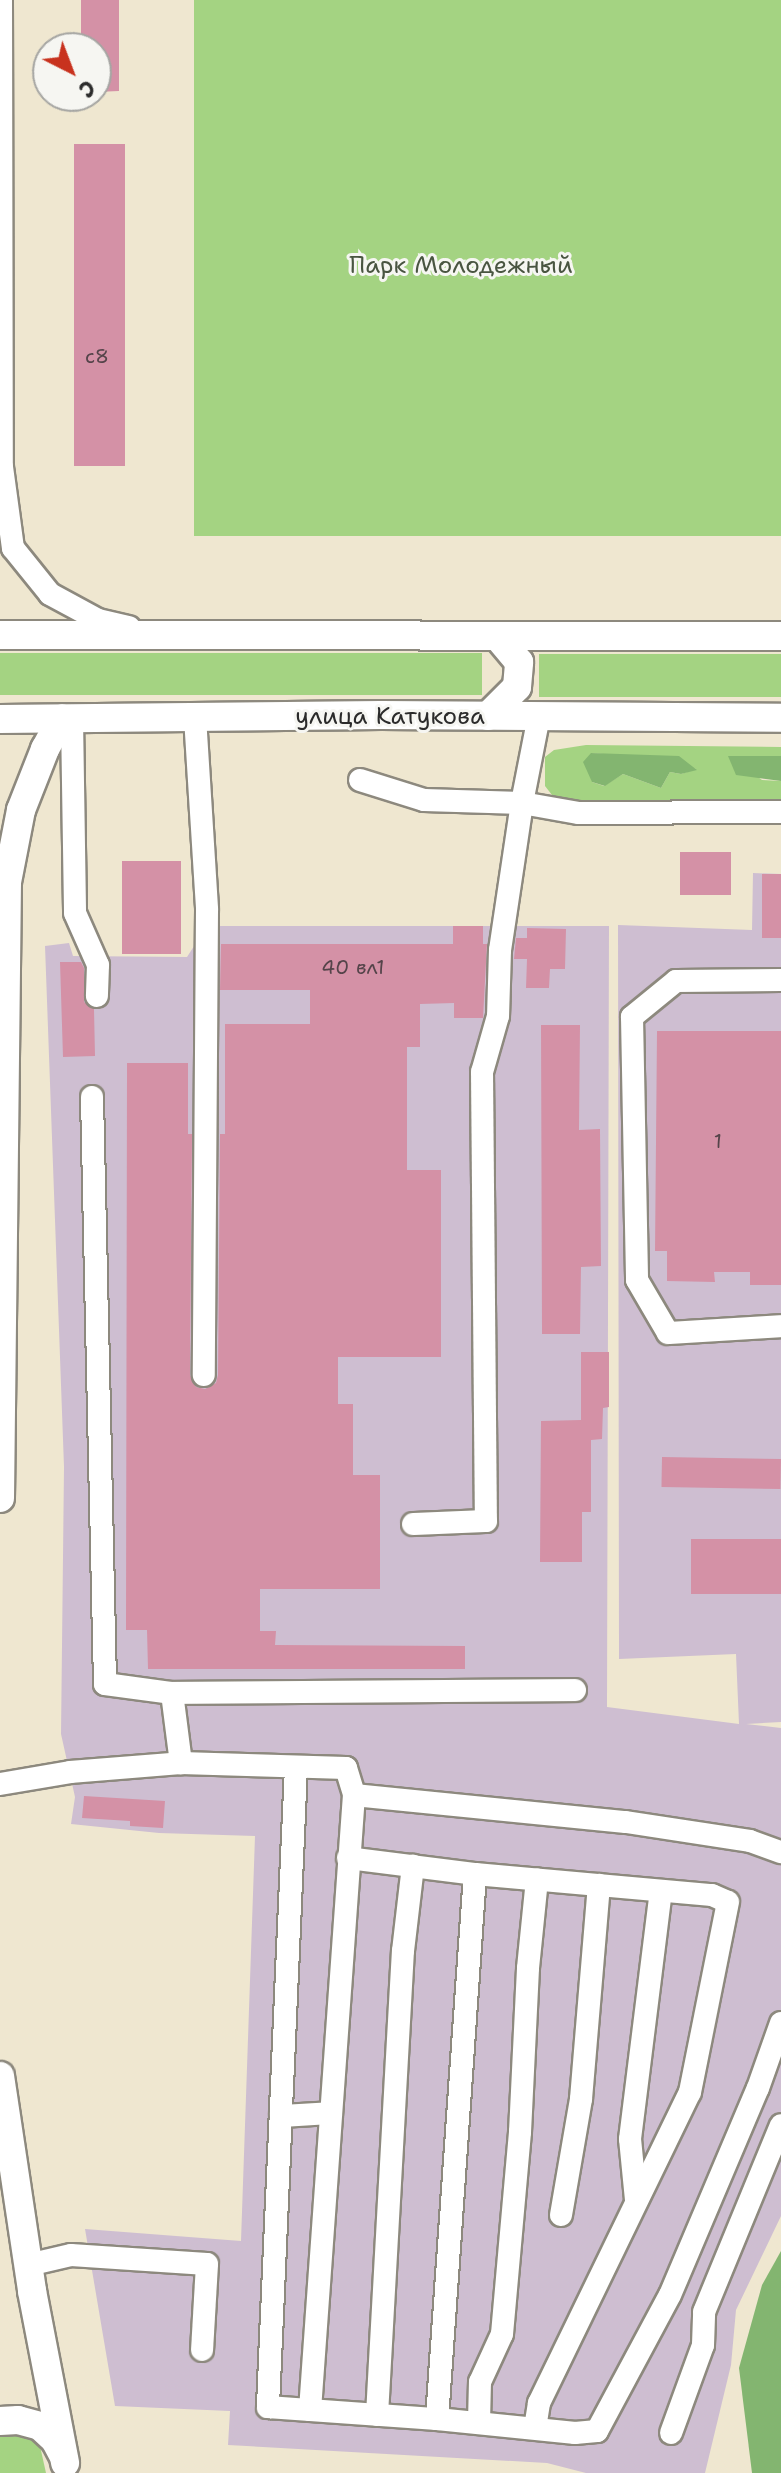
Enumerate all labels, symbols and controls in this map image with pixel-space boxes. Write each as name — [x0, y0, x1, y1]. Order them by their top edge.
north arrow — [32, 32, 112, 112]
text: С — [72, 73, 102, 104]
park label: Парк Молодежный — [349, 252, 573, 280]
house number: с8 — [85, 344, 109, 368]
street label: улица Катукова — [295, 703, 485, 731]
house number: 40 вл1 — [321, 955, 385, 979]
house number: 1 — [714, 1129, 722, 1153]

